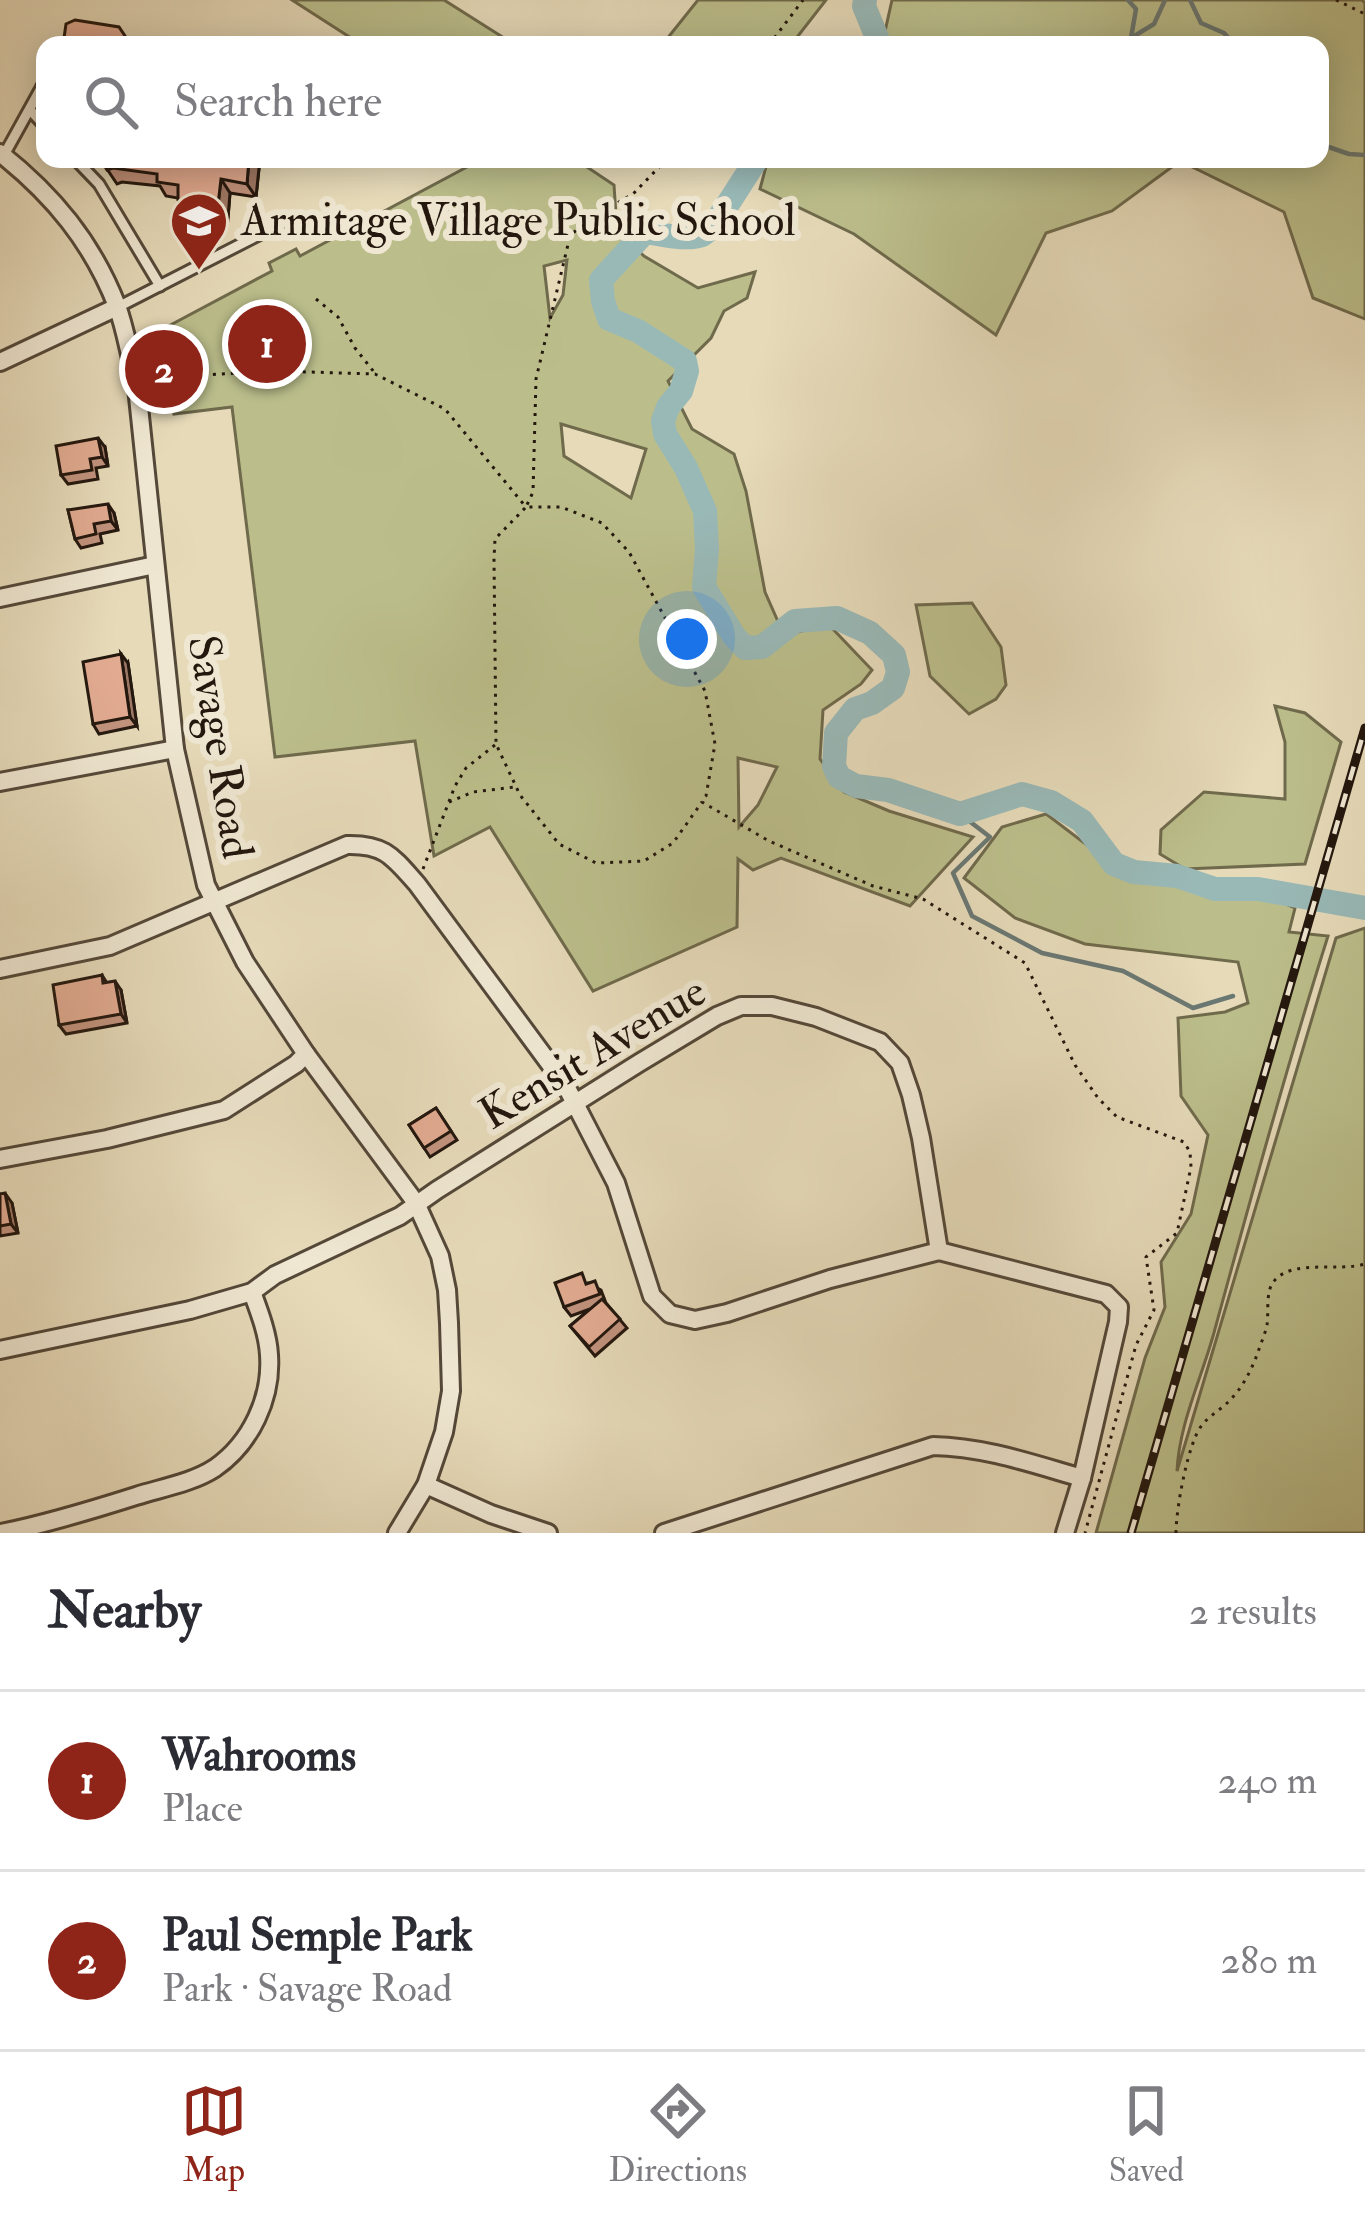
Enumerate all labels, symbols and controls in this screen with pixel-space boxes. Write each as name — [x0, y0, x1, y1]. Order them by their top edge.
search box — [36, 36, 1329, 168]
icon: search — [78, 69, 144, 135]
text: Search here — [174, 74, 382, 130]
school or university icon: Armitage Village Public School — [168, 190, 230, 272]
place label: Armitage Village Public School — [240, 193, 796, 249]
pin: 1 — [228, 299, 306, 389]
pin: 2 — [125, 324, 203, 414]
your location — [657, 609, 717, 669]
street label: Savage Road — [175, 631, 265, 863]
street label: Kensit Avenue — [470, 964, 716, 1142]
text: Nearby — [48, 1579, 201, 1643]
text: 2 results — [1189, 1587, 1317, 1636]
text: Wahrooms — [162, 1728, 356, 1784]
text: 1 — [80, 1756, 94, 1805]
text: 240 m — [1218, 1756, 1317, 1805]
text: Place — [162, 1784, 243, 1833]
text: Paul Semple Park — [162, 1908, 473, 1964]
text: 2 — [77, 1936, 97, 1985]
text: 280 m — [1220, 1936, 1317, 1985]
text: Park · Savage Road — [162, 1964, 452, 2013]
tab: Map — [181, 2078, 247, 2191]
tab: Directions — [609, 2078, 747, 2191]
tab: Saved — [1109, 2078, 1184, 2191]

